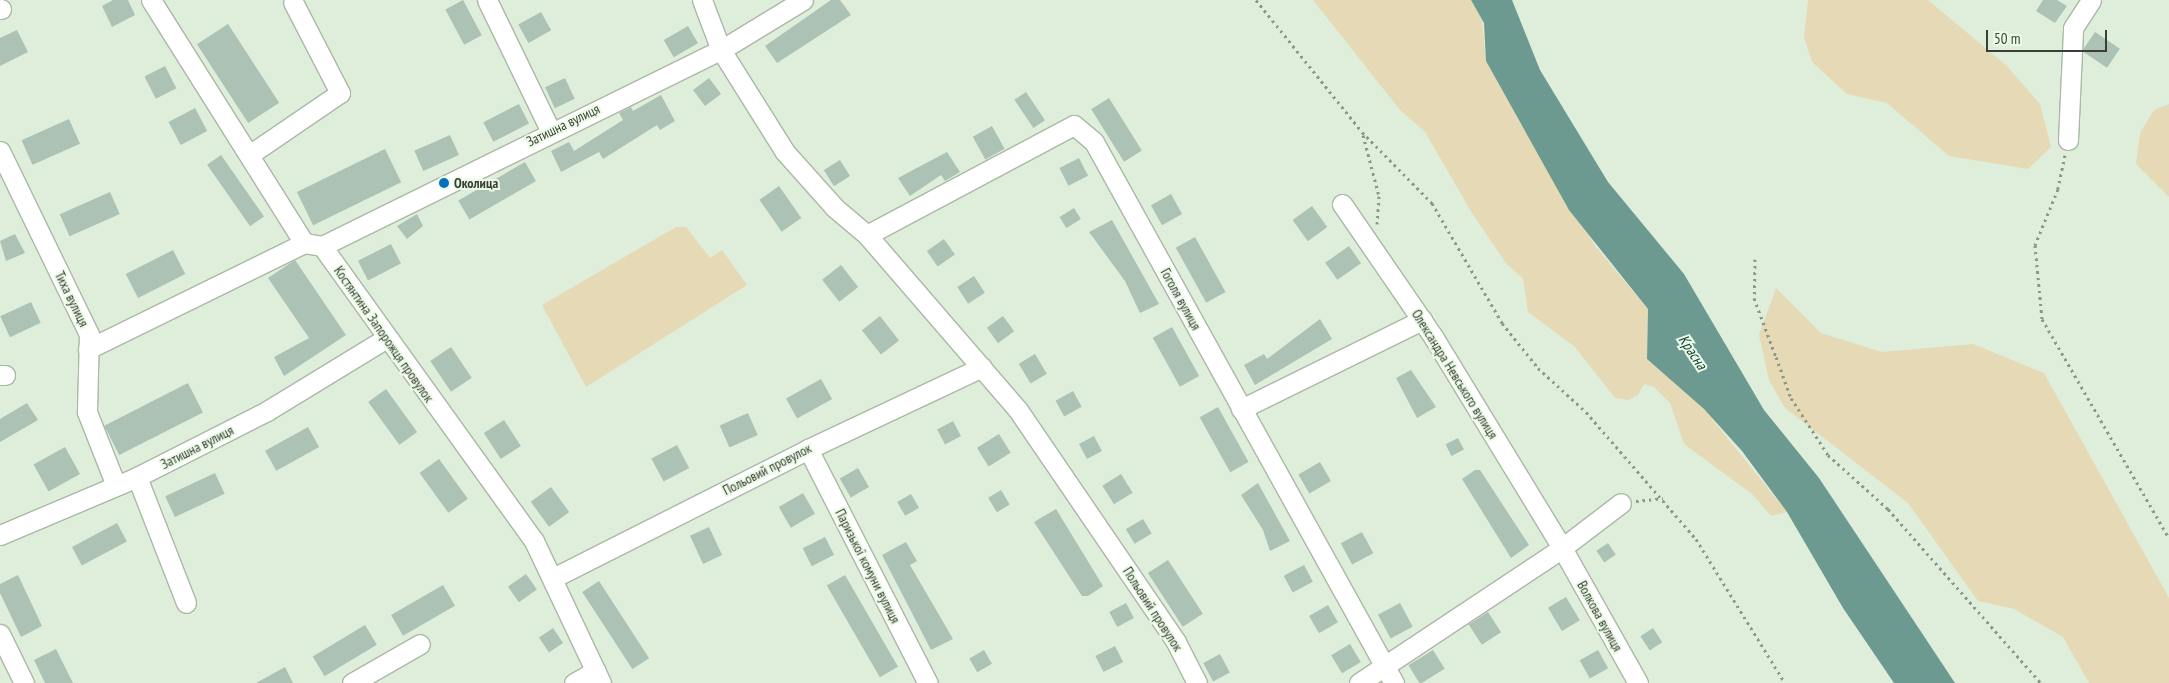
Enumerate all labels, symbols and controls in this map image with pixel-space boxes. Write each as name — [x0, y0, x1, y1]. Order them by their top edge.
scale bar — [1989, 20, 2110, 52]
text: 50 m — [1994, 29, 2020, 48]
street label: Затишна вулиця — [524, 100, 602, 150]
place label: Околица — [454, 175, 498, 191]
marker: Околица — [438, 177, 450, 189]
street label: Костянтина Запорожця провулок — [331, 263, 437, 405]
street label: Гоголя вулиця — [1157, 265, 1205, 333]
street label: Тиха вулиця — [51, 269, 93, 329]
street label: Олександра Невського вулиця — [1408, 306, 1502, 442]
water label: Красна — [1675, 331, 1711, 373]
street label: Затишна вулиця — [158, 421, 236, 473]
street label: Польовий провулок — [720, 439, 814, 499]
street label: Паризької комуни вулиця — [832, 506, 904, 626]
street label: Польовий провулок — [1119, 564, 1187, 654]
street label: Волкова вулиця — [1574, 578, 1626, 654]

